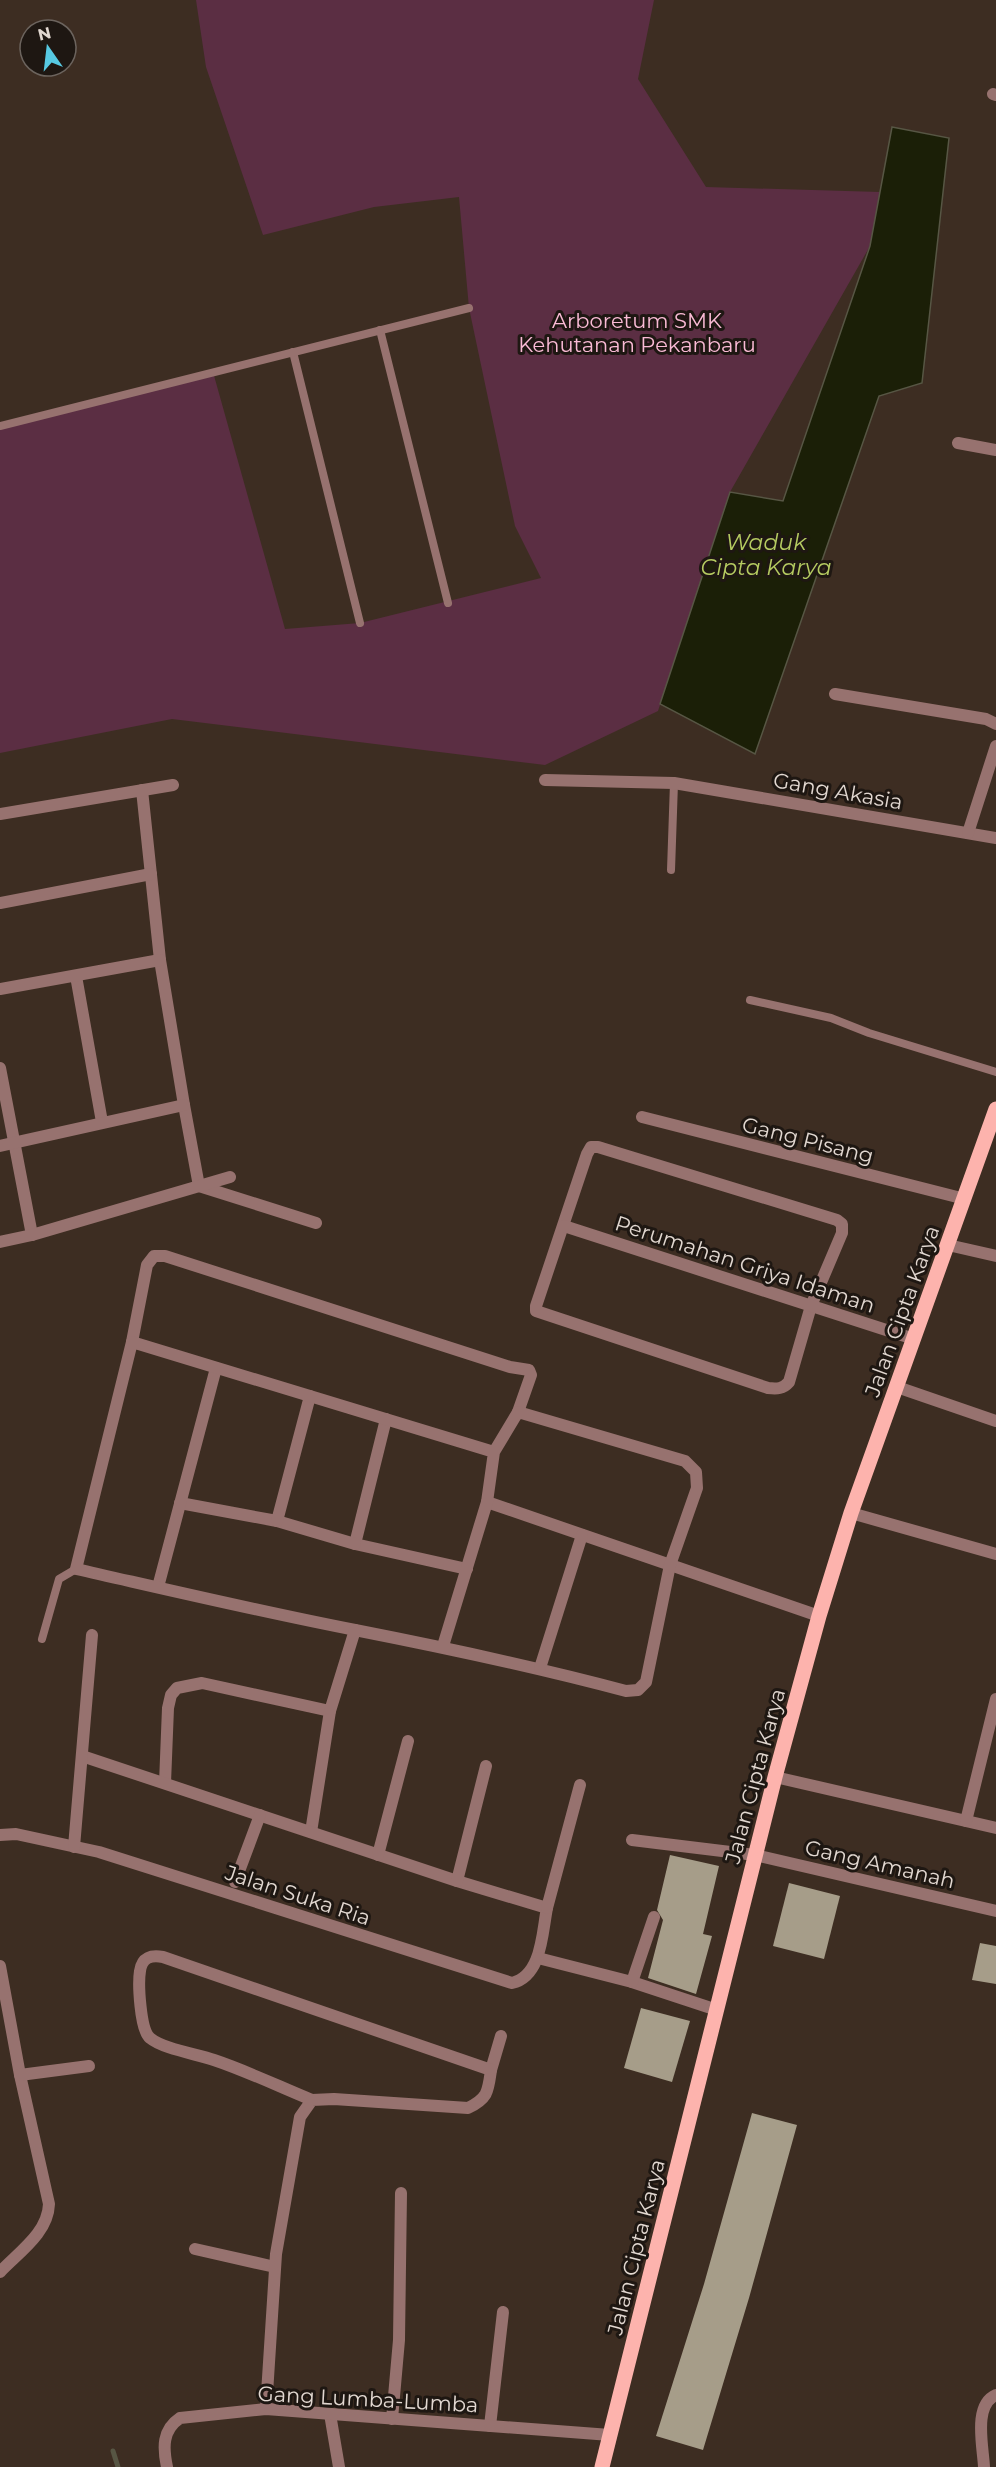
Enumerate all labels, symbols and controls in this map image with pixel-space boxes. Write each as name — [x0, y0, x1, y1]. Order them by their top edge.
north arrow — [18, 18, 78, 78]
text: N — [36, 23, 53, 45]
park label: Arboretum SMK Kehutanan Pekanbaru — [518, 308, 756, 357]
water label: Waduk Cipta Karya — [700, 529, 832, 581]
street label: Gang Akasia — [771, 767, 905, 815]
street label: Gang Pisang — [740, 1112, 876, 1168]
street label: Perumahan Griya Idaman — [612, 1210, 878, 1318]
street label: Jalan Cipta Karya — [859, 1222, 945, 1401]
street label: Jalan Cipta Karya — [719, 1686, 790, 1867]
street label: Gang Amanah — [803, 1835, 957, 1893]
street label: Jalan Suka Ria — [221, 1859, 374, 1930]
street label: Jalan Cipta Karya — [602, 2157, 670, 2338]
street label: Gang Lumba-Lumba — [257, 2381, 479, 2417]

